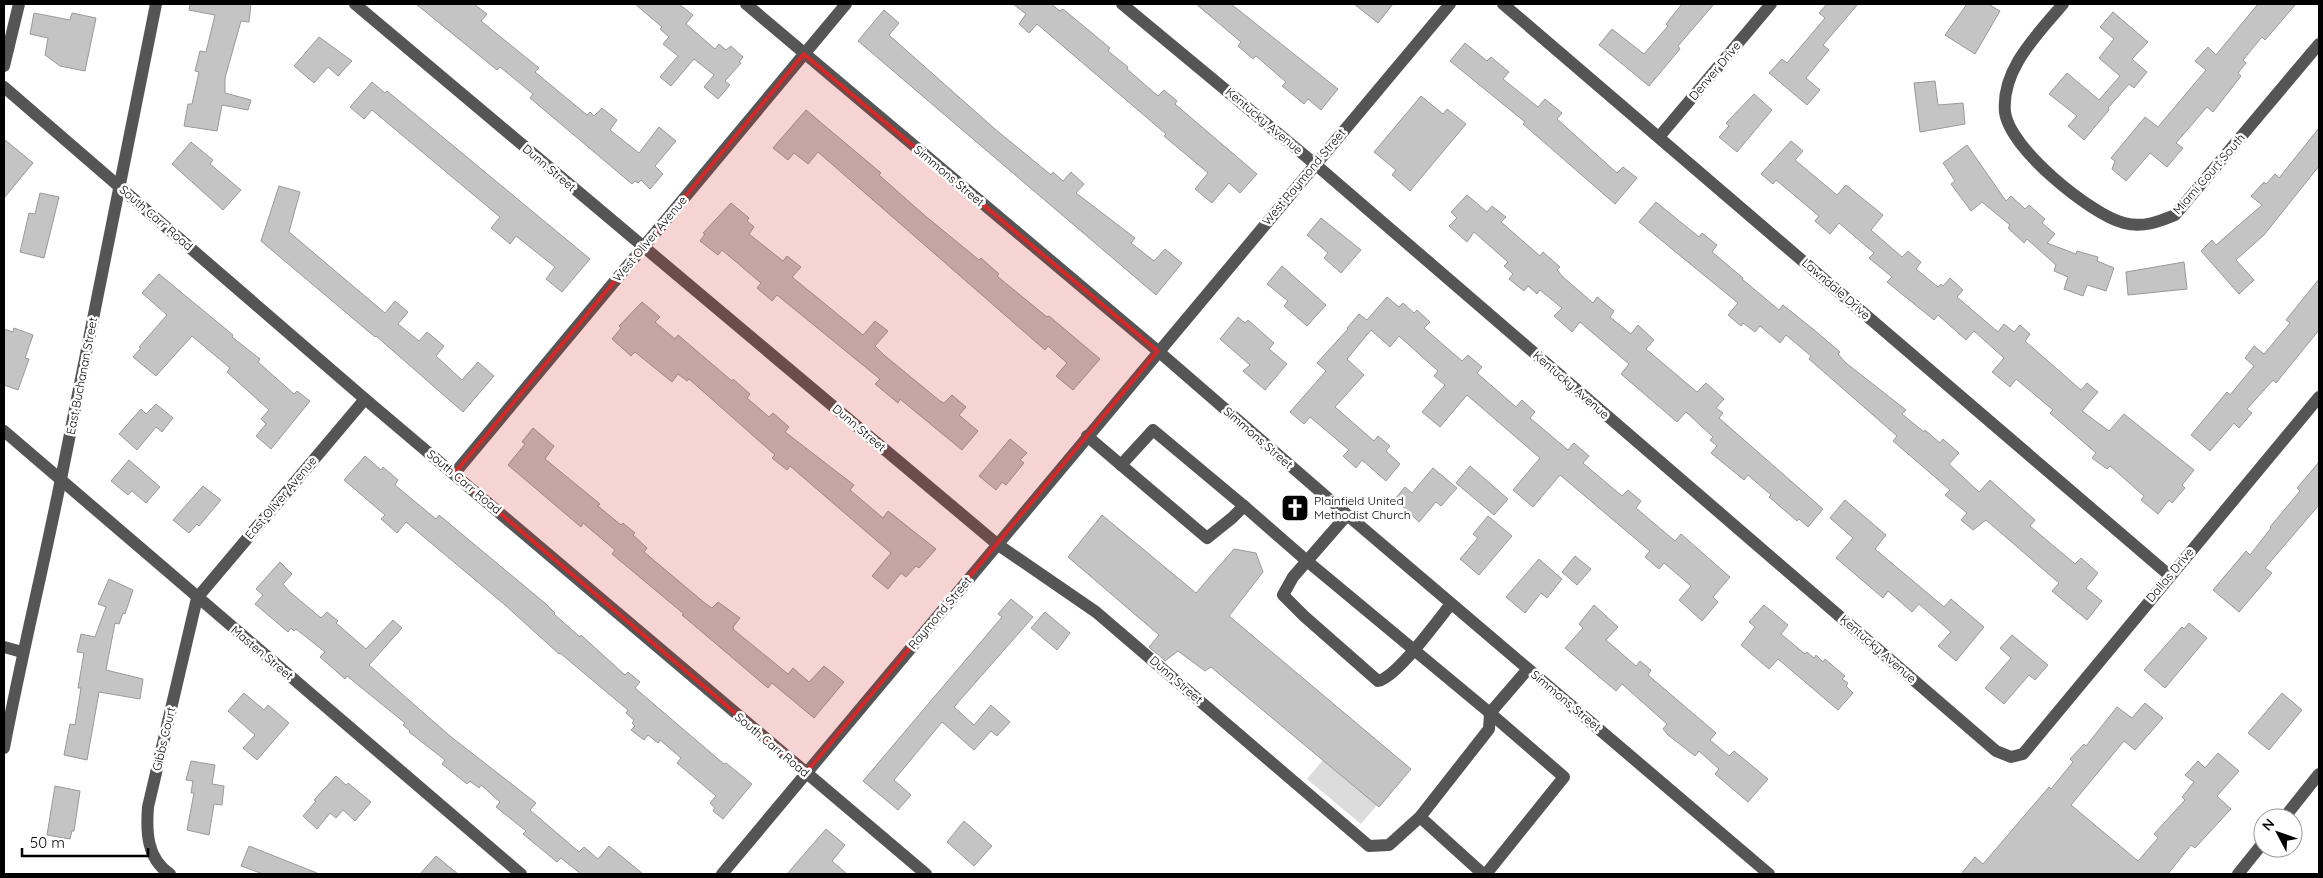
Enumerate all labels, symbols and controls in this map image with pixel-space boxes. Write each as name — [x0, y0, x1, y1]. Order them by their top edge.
street label: Denver Drive — [1686, 38, 1744, 103]
street label: Kentucky Avenue — [1223, 84, 1306, 157]
street label: West Raymond Street — [1259, 125, 1349, 228]
street label: Miami Court South — [2169, 130, 2248, 217]
street label: Dunn Street — [519, 141, 579, 194]
street label: Simmons Street — [911, 142, 988, 209]
street label: South Carr Road — [117, 182, 196, 254]
street label: West Oliver Avenue — [609, 192, 690, 285]
street label: Lawndale Drive — [1799, 255, 1874, 323]
street label: East Buchanan Street — [63, 316, 100, 436]
street label: Kentucky Avenue — [1530, 347, 1613, 422]
street label: Dunn Street — [829, 401, 889, 454]
street label: Simmons Street — [1221, 403, 1296, 472]
street label: South Carr Road — [424, 446, 505, 517]
street label: East Oliver Avenue — [242, 453, 320, 542]
church icon: Plainfield United Methodist Church — [1280, 493, 1310, 523]
place label: Plainfield United Methodist Church — [1314, 493, 1411, 522]
street label: Dallas Drive — [2143, 544, 2197, 605]
street label: Raymond Street — [905, 573, 974, 652]
street label: Kentucky Avenue — [1837, 611, 1920, 686]
street label: Masten Street — [228, 622, 296, 683]
street label: Dunn Street — [1147, 653, 1206, 707]
street label: Simmons Street — [1528, 667, 1605, 734]
street label: Gibbs Court — [149, 706, 178, 772]
street label: South Carr Road — [732, 709, 813, 780]
north arrow — [2253, 808, 2303, 858]
text: N — [2258, 815, 2278, 834]
scale bar — [22, 826, 149, 858]
text: 50 m — [30, 833, 65, 852]

